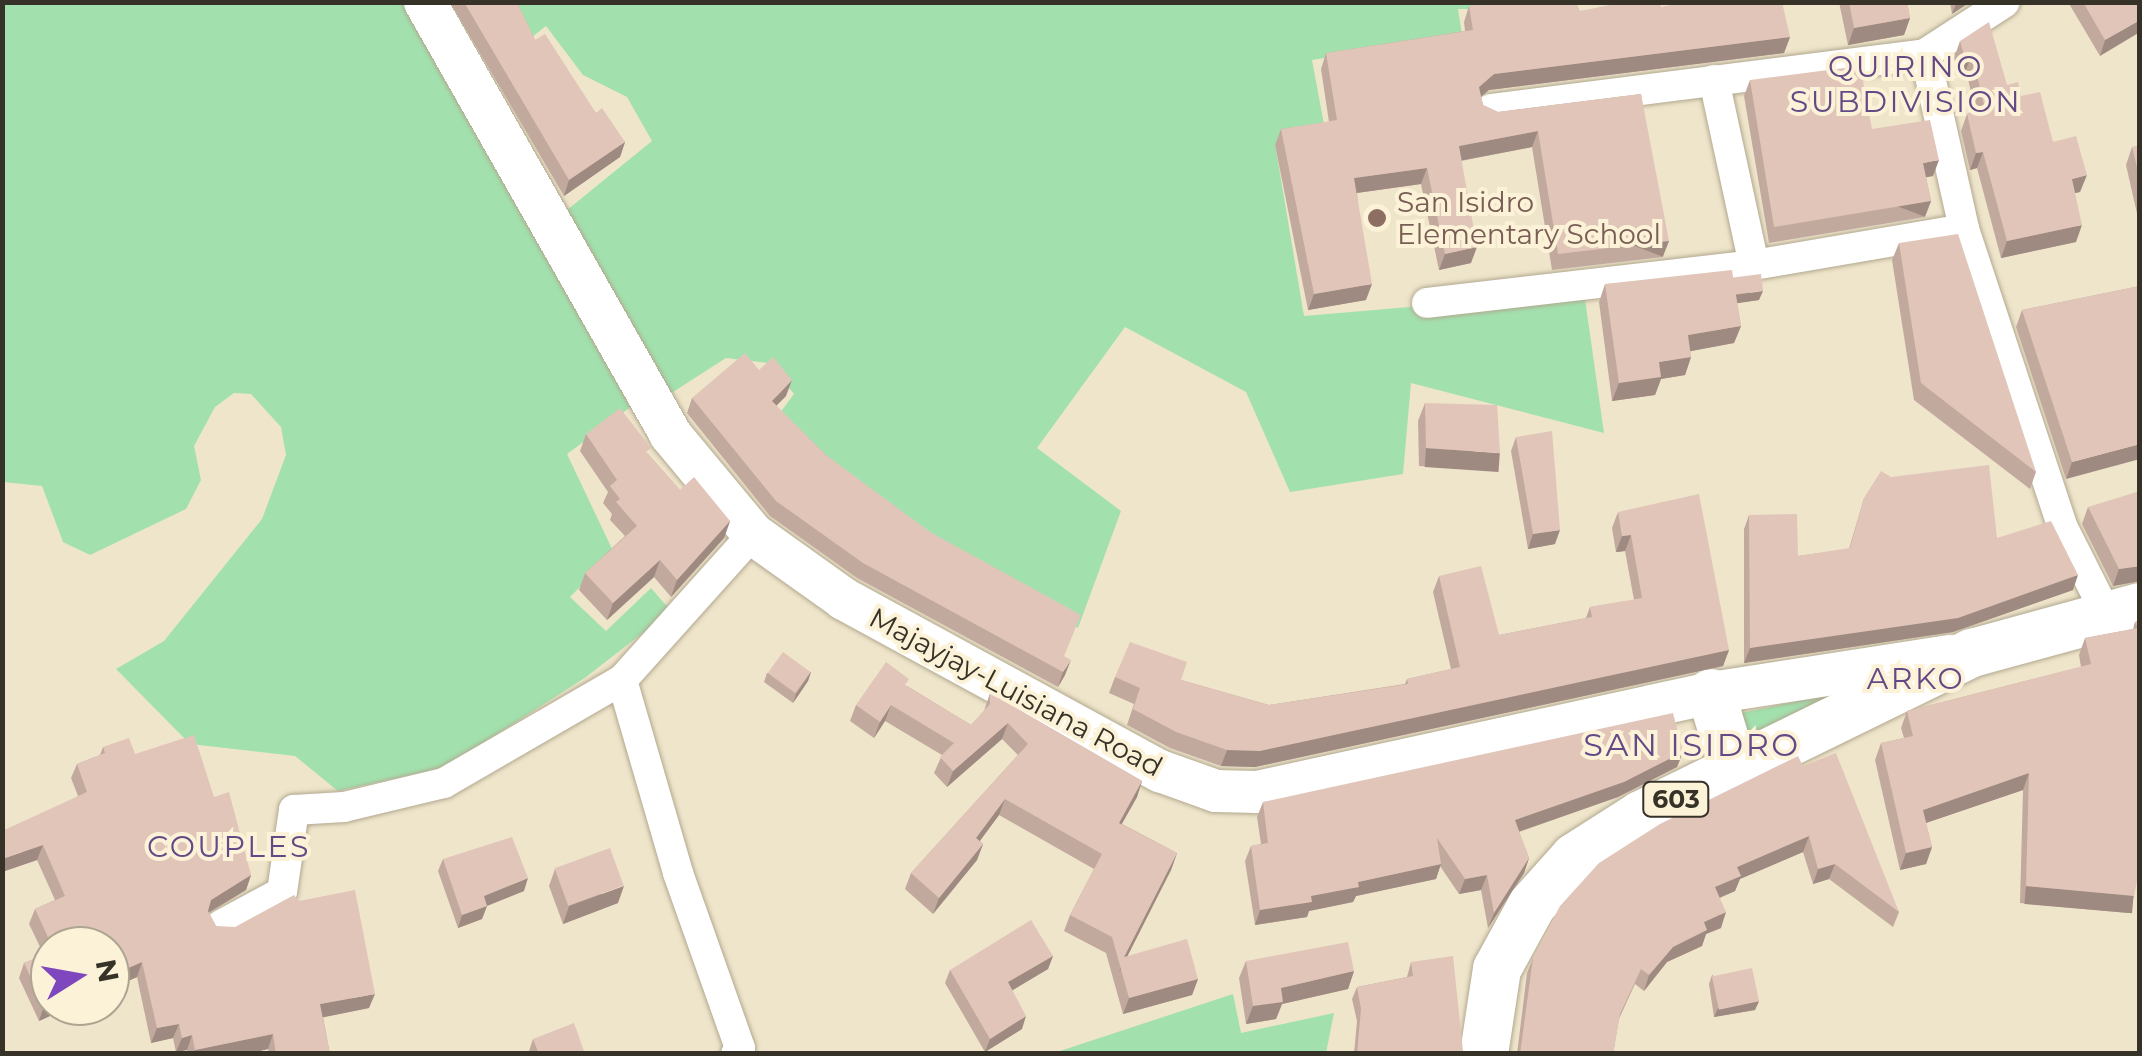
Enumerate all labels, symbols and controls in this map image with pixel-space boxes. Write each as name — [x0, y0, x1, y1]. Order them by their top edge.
district label: QUIRINO SUBDIVISION — [1790, 49, 2022, 120]
place label: San Isidro Elementary School — [1397, 185, 1661, 251]
marker: San Isidro Elementary School — [1366, 207, 1388, 229]
street label: Majayjay-Luisiana Road — [864, 600, 1168, 784]
district label: ARKO — [1867, 661, 1965, 697]
district label: SAN ISIDRO — [1583, 726, 1801, 764]
road number: 603 — [1641, 779, 1711, 819]
district label: COUPLES — [147, 829, 311, 865]
north arrow — [30, 926, 130, 1026]
text: N — [89, 956, 126, 985]

